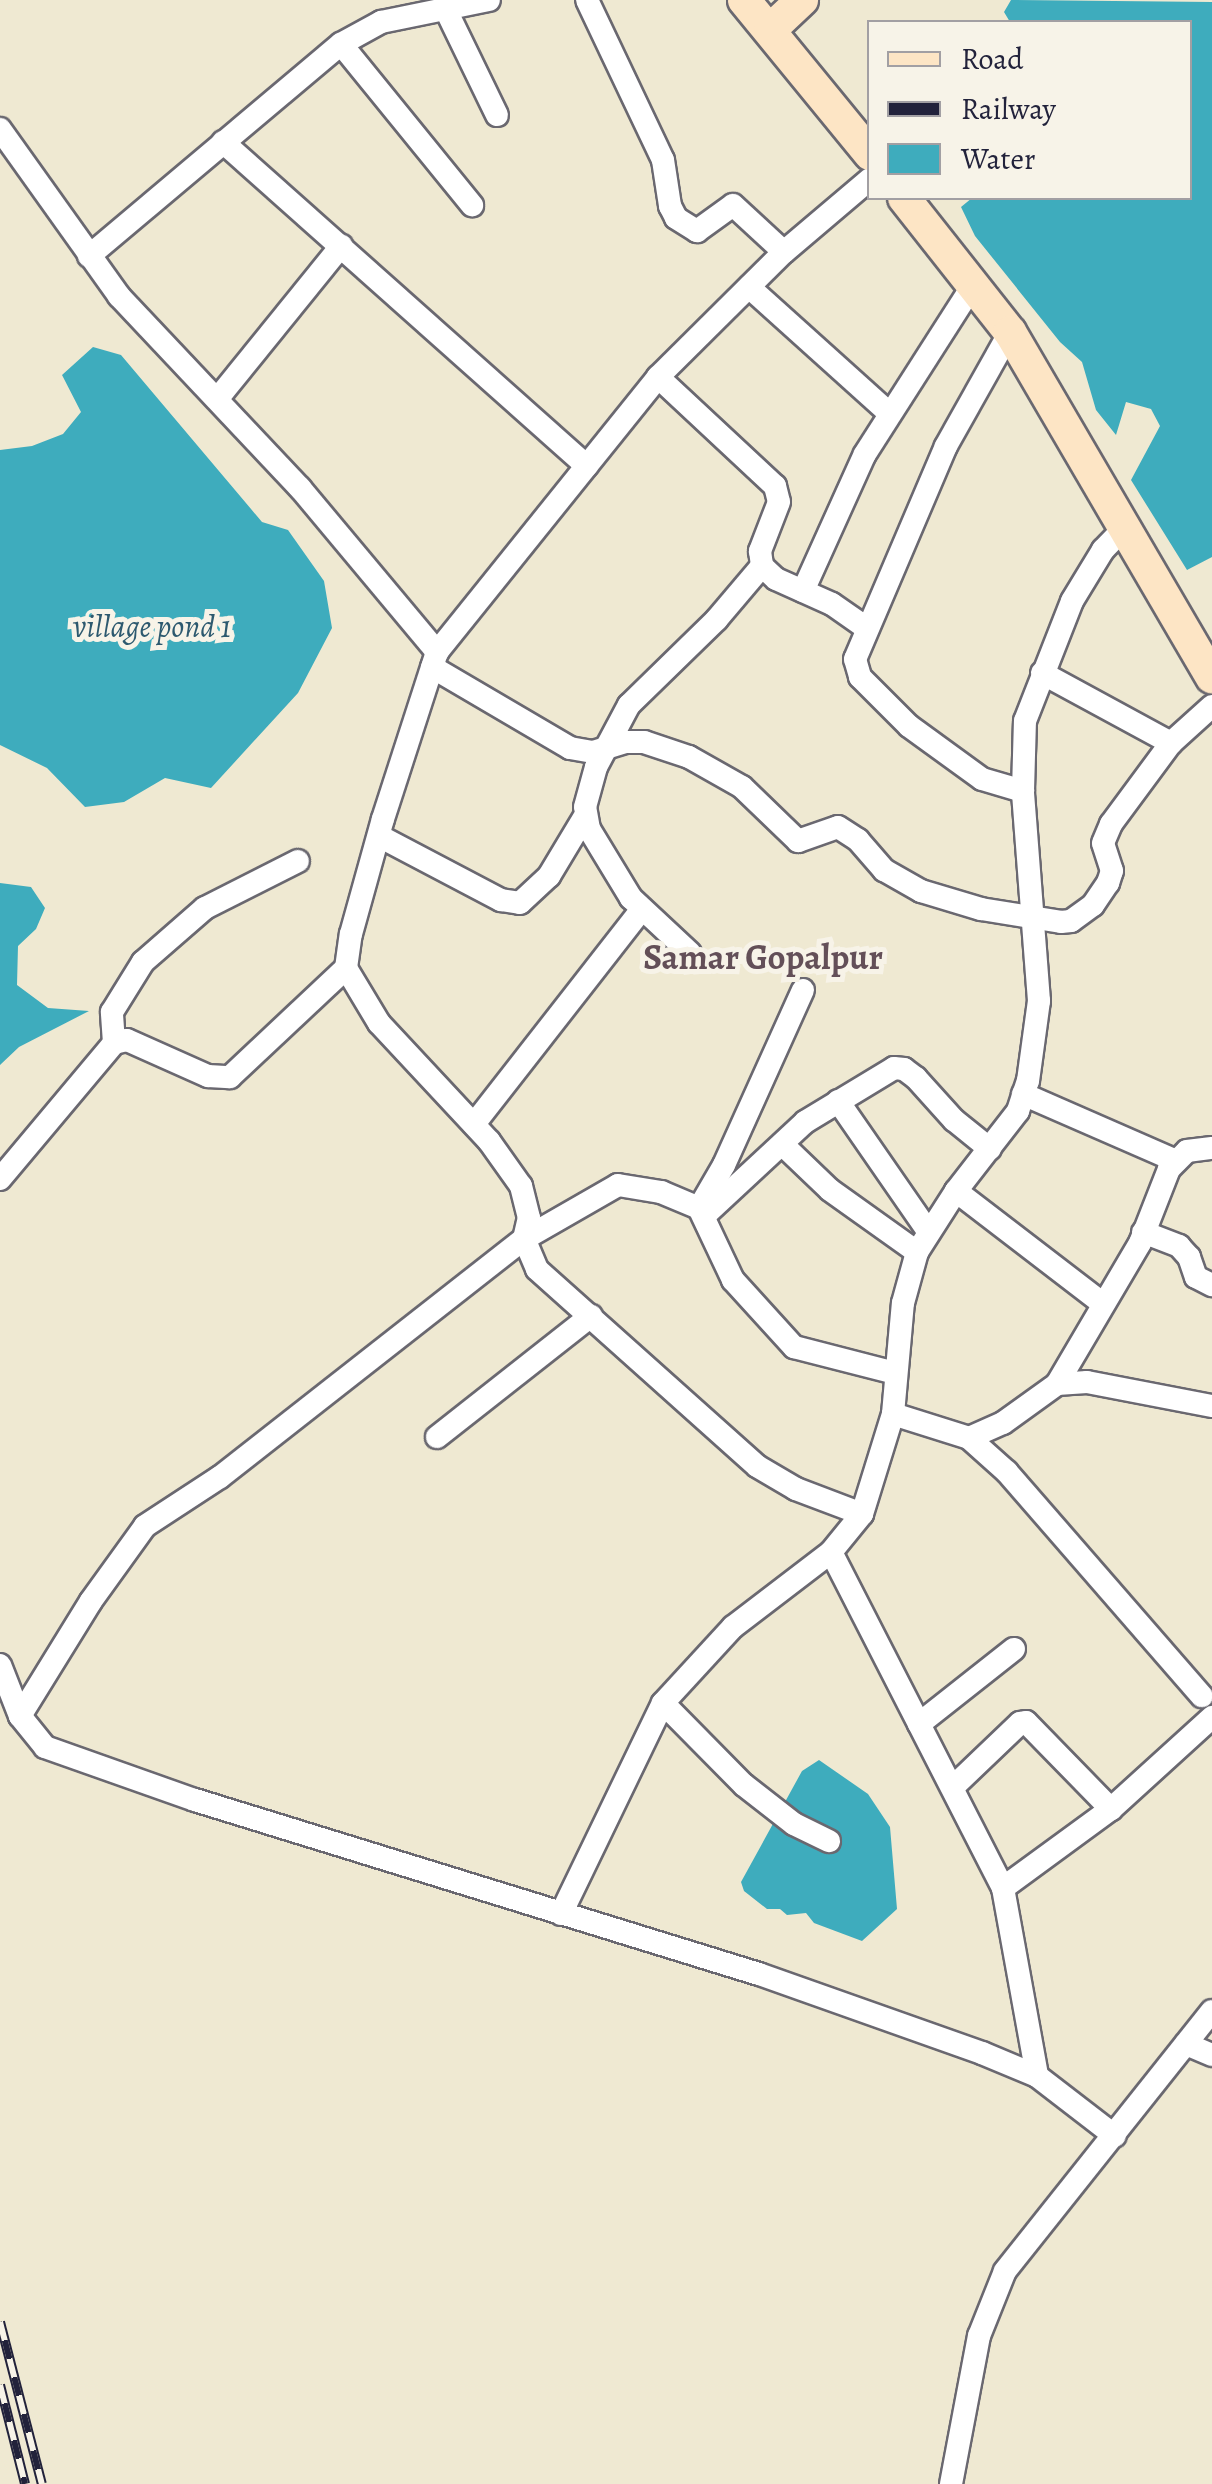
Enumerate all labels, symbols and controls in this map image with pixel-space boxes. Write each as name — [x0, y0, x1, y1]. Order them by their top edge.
legend — [867, 20, 1192, 200]
text: Road — [961, 39, 1023, 79]
text: Railway — [961, 89, 1056, 129]
text: Water — [961, 139, 1035, 179]
water label: village pond 1 — [73, 607, 231, 645]
district label: Samar Gopalpur — [643, 936, 883, 978]

